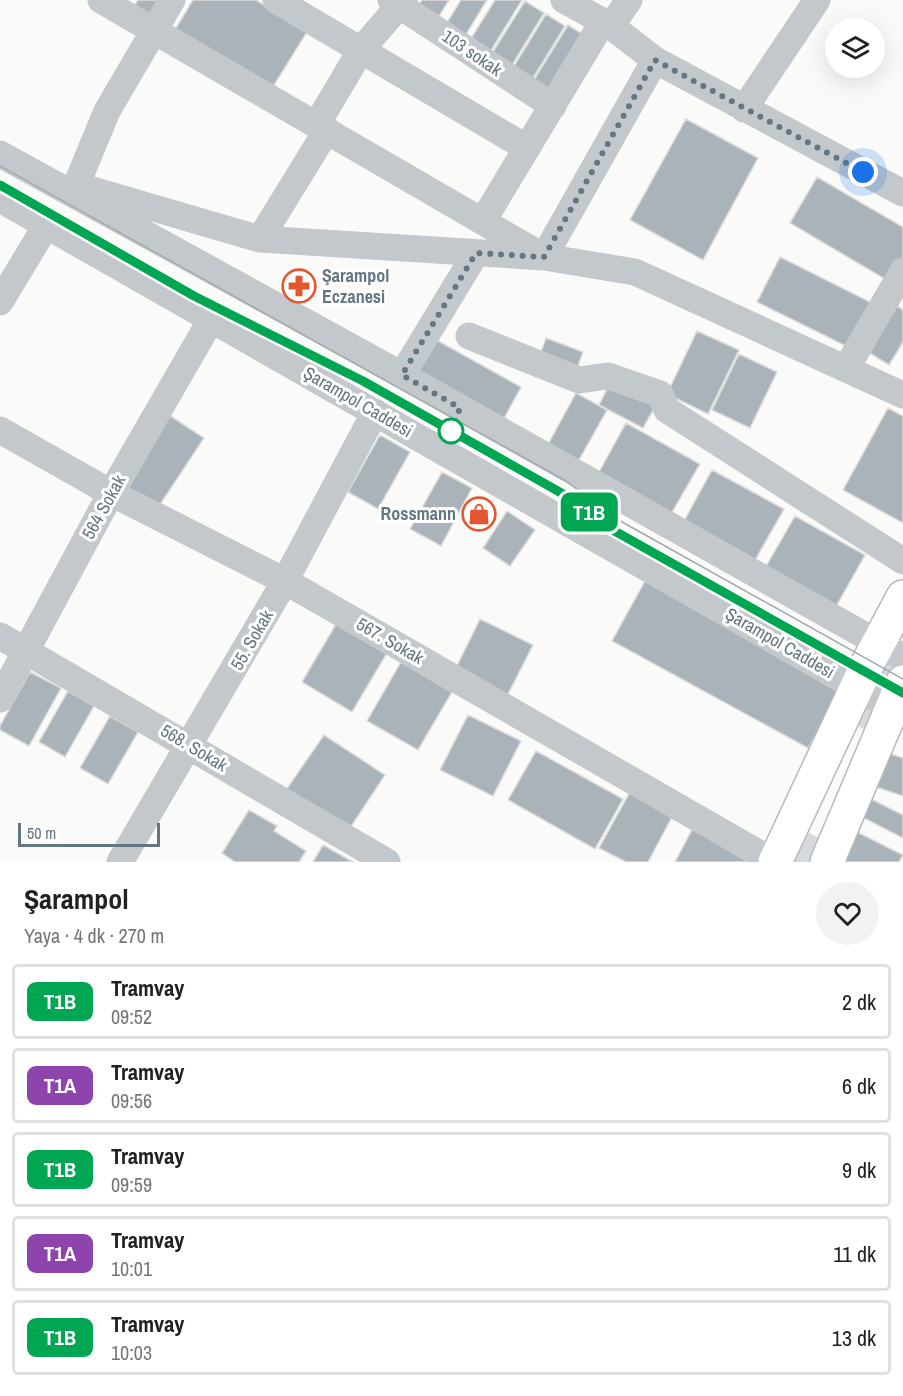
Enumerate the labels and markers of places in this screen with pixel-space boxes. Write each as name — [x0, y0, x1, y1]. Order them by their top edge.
place label: Şarampol Eczanesi — [322, 263, 389, 309]
pharmacy icon: Şarampol Eczanesi — [281, 268, 317, 304]
unlabelled marker — [438, 418, 464, 444]
shop icon: Rossmann — [461, 496, 497, 532]
place label: Rossmann — [381, 501, 456, 526]

